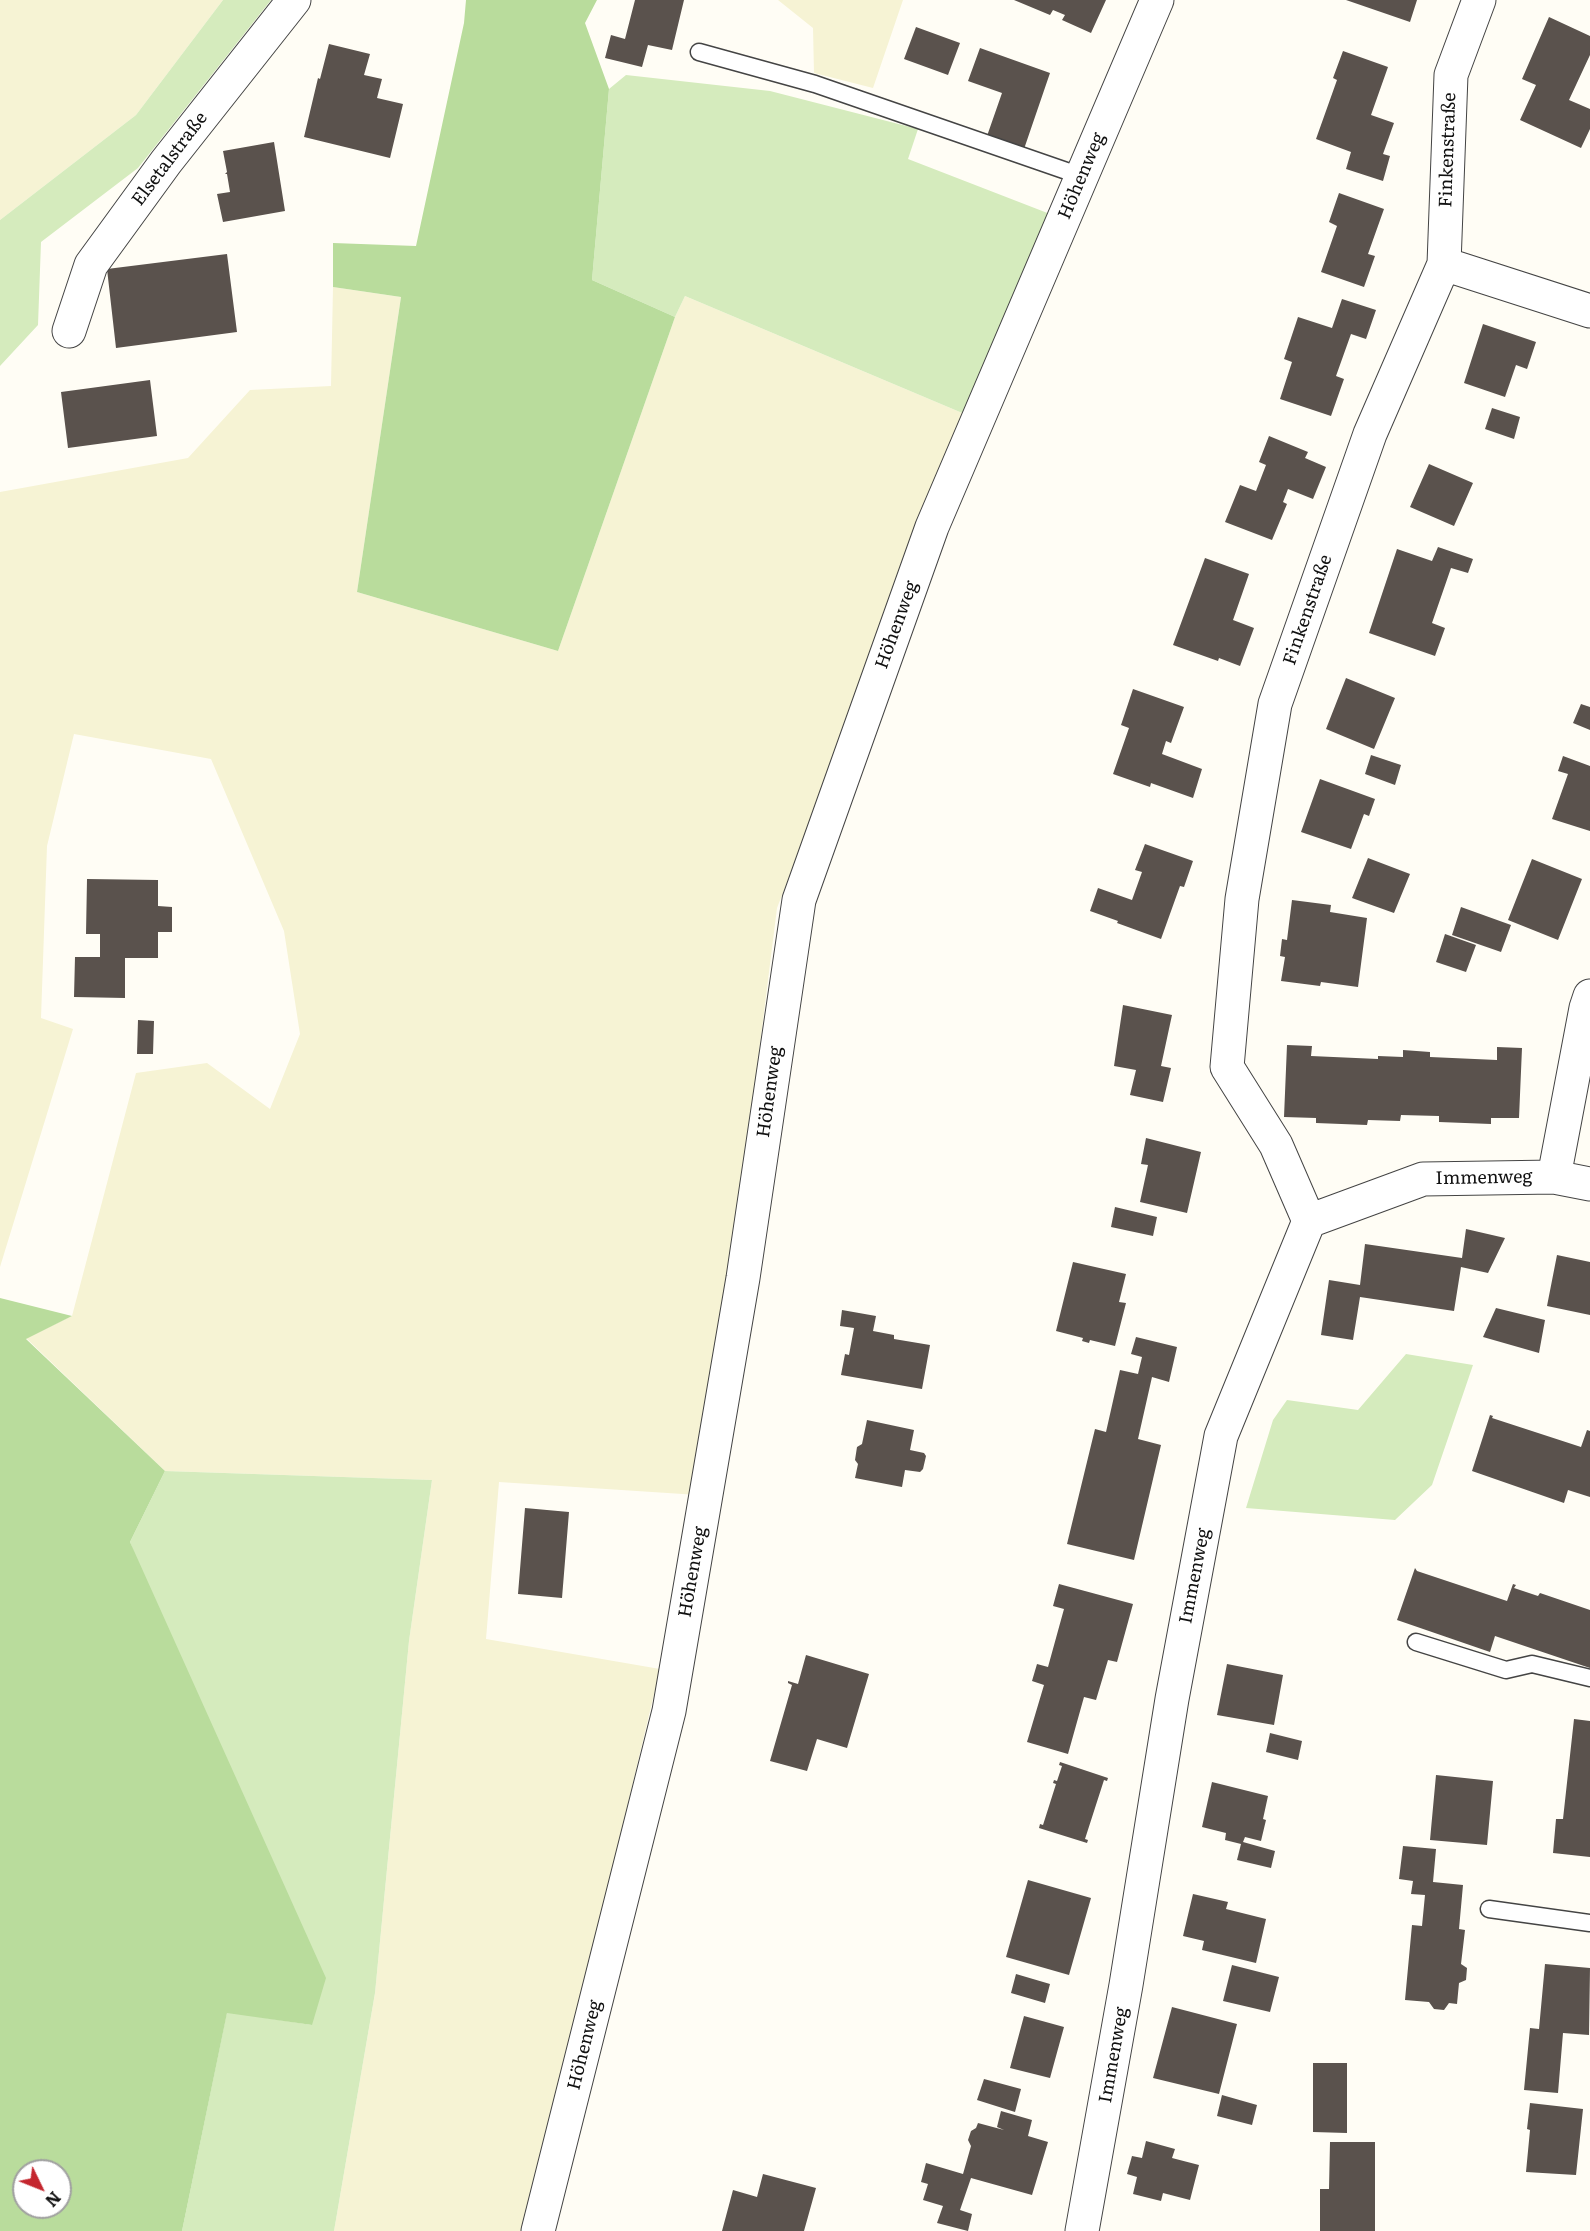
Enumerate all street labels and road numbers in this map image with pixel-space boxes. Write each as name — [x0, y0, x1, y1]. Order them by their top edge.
street label: Finkenstraße — [1435, 92, 1461, 208]
street label: Elsetalstraße — [128, 108, 212, 210]
street label: Höhenweg — [1054, 129, 1110, 223]
street label: Finkenstraße — [1279, 552, 1337, 668]
street label: Höhenweg — [871, 578, 923, 672]
street label: Höhenweg — [753, 1045, 787, 1139]
street label: Immenweg — [1435, 1166, 1533, 1190]
street label: Höhenweg — [674, 1525, 712, 1619]
street label: Immenweg — [1175, 1526, 1215, 1626]
street label: Höhenweg — [563, 1998, 607, 2092]
street label: Immenweg — [1095, 2005, 1133, 2105]

